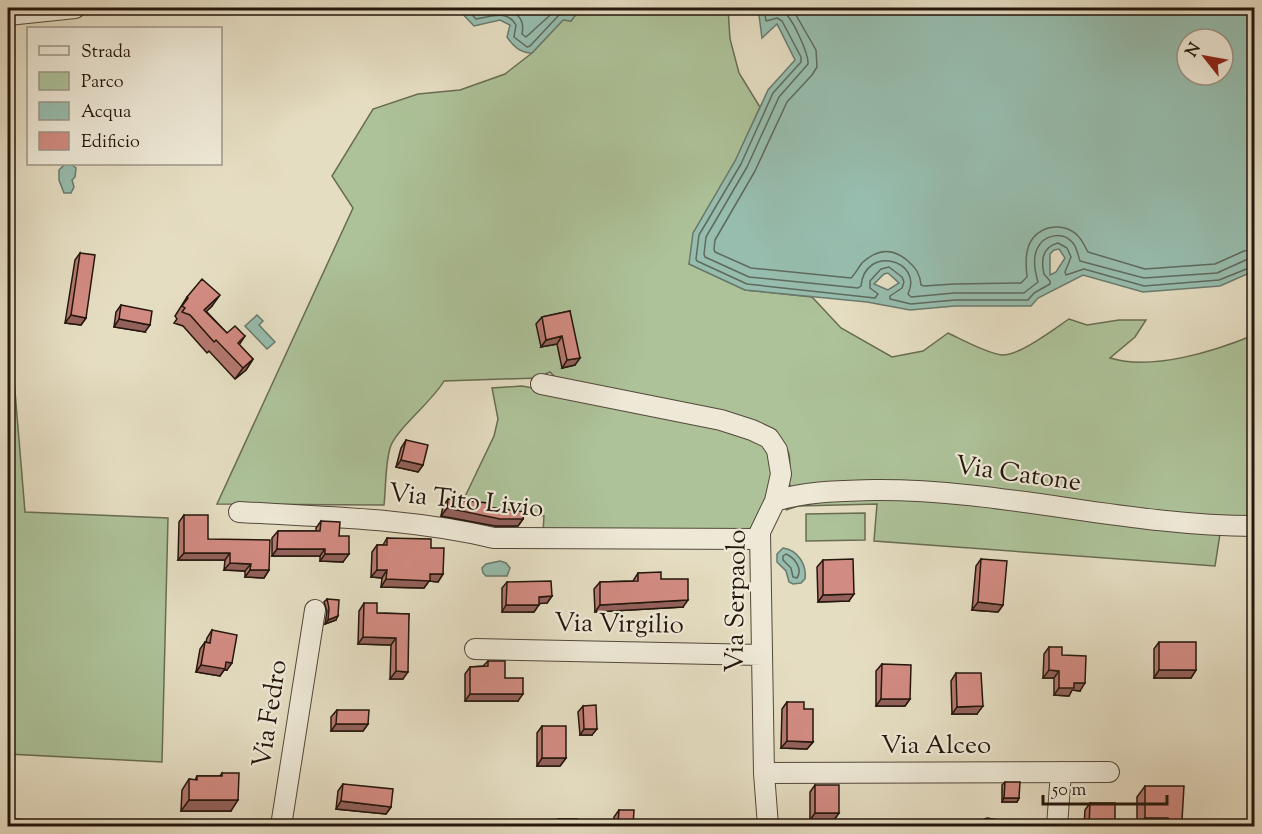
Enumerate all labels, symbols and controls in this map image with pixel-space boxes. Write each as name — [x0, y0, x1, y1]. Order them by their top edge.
legend — [27, 27, 222, 165]
north arrow — [1175, 27, 1235, 87]
text: N — [1181, 39, 1208, 62]
text: Strada — [81, 40, 131, 66]
text: Parco — [81, 70, 124, 96]
text: Acqua — [81, 100, 131, 126]
text: Edificio — [81, 130, 140, 156]
street label: Via Catone — [953, 448, 1083, 502]
street label: Via Tito Livio — [387, 475, 545, 529]
street label: Via Serpaolo — [717, 529, 757, 673]
street label: Via Virgilio — [554, 605, 684, 645]
street label: Via Fedro — [244, 657, 298, 771]
street label: Via Alceo — [881, 728, 991, 765]
scale bar — [1043, 768, 1168, 806]
text: 50 m — [1051, 778, 1087, 804]

